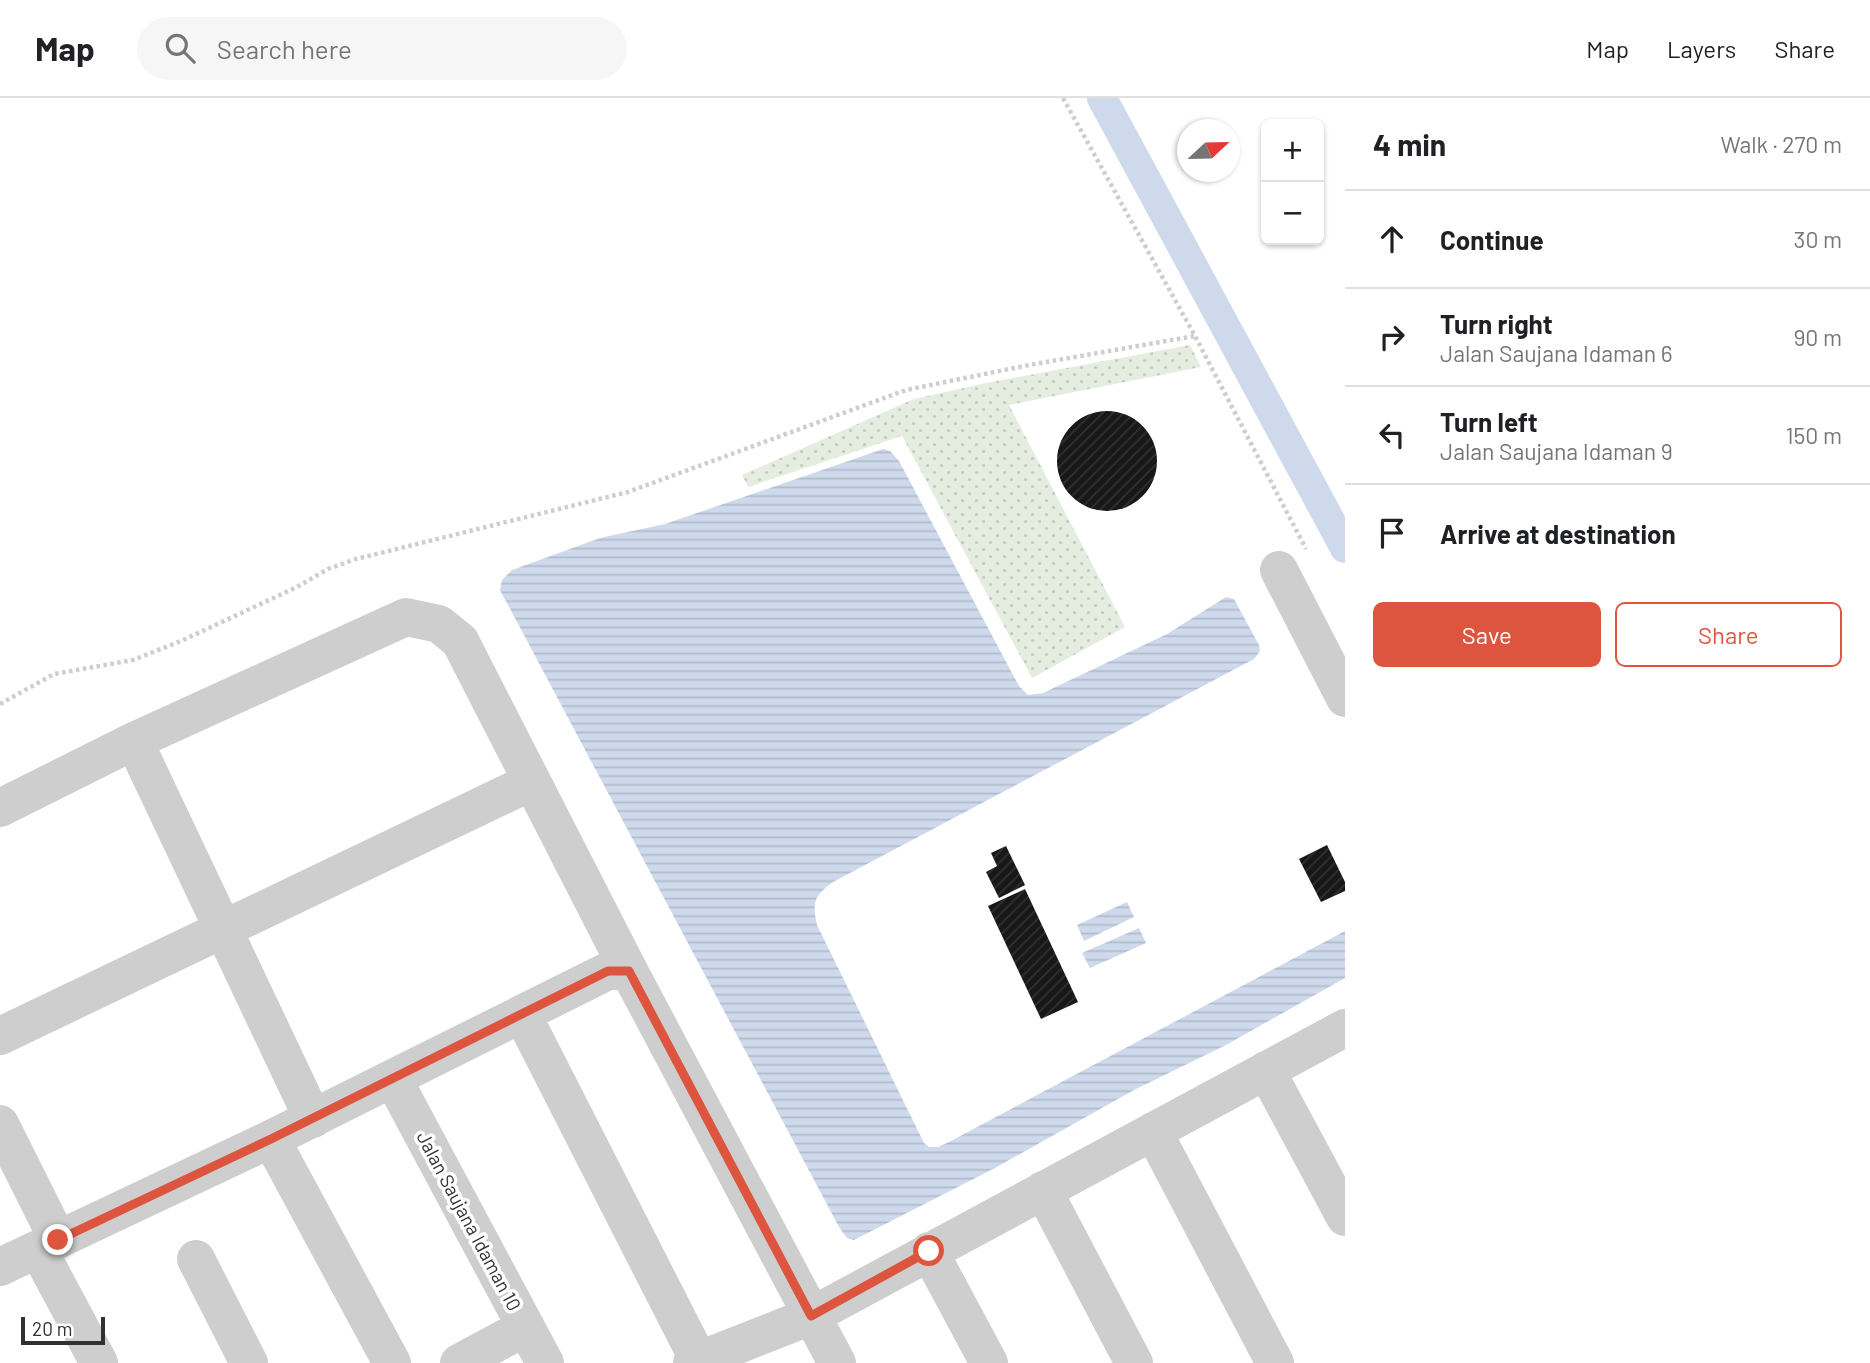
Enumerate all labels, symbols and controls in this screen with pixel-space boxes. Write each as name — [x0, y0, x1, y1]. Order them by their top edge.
search box — [137, 17, 627, 80]
text: Map — [35, 28, 95, 68]
icon: search — [161, 29, 199, 67]
text: Search here — [217, 33, 352, 64]
text: Map — [1586, 34, 1629, 63]
text: Layers — [1667, 34, 1736, 63]
text: Share — [1774, 34, 1835, 63]
north arrow — [1177, 119, 1240, 182]
map controls — [1261, 119, 1324, 245]
button: + — [1261, 119, 1324, 182]
text: 4 min — [1373, 126, 1446, 162]
text: Walk · 270 m — [1720, 130, 1842, 158]
button: − — [1261, 182, 1324, 245]
icon: ahead — [1373, 220, 1411, 258]
text: Continue — [1440, 224, 1544, 255]
text: 30 m — [1794, 225, 1842, 253]
text: Turn right — [1440, 308, 1553, 339]
icon: right — [1373, 318, 1411, 356]
text: 90 m — [1793, 323, 1842, 351]
text: Jalan Saujana Idaman 6 — [1440, 339, 1673, 367]
text: Turn left — [1440, 406, 1538, 437]
icon: left — [1373, 416, 1411, 454]
text: 150 m — [1786, 421, 1842, 449]
text: Jalan Saujana Idaman 9 — [1440, 437, 1673, 465]
icon: arrive — [1373, 514, 1411, 552]
text: Arrive at destination — [1440, 518, 1676, 549]
button: Save — [1373, 602, 1601, 667]
button: Share — [1615, 602, 1842, 667]
street label: Jalan Saujana Idaman 10 — [412, 1127, 526, 1314]
route end — [42, 1224, 73, 1255]
route start — [913, 1235, 944, 1266]
scale bar — [21, 1314, 105, 1346]
text: 20 m — [32, 1317, 72, 1340]

